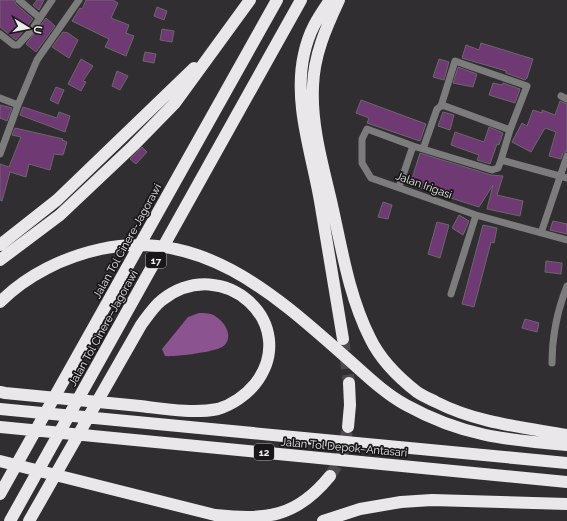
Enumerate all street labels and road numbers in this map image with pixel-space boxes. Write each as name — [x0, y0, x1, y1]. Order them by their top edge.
street label: Jalan Irigasi — [394, 169, 454, 202]
street label: Jalan Tol Cinere-Jagorawi — [90, 182, 164, 301]
road number: 17 — [146, 252, 166, 268]
street label: Jalan Tol Cinere–Jagorawi — [66, 268, 141, 389]
street label: Jalan Tol Depok–Antasari — [280, 435, 408, 459]
road number: 12 — [254, 444, 274, 460]

